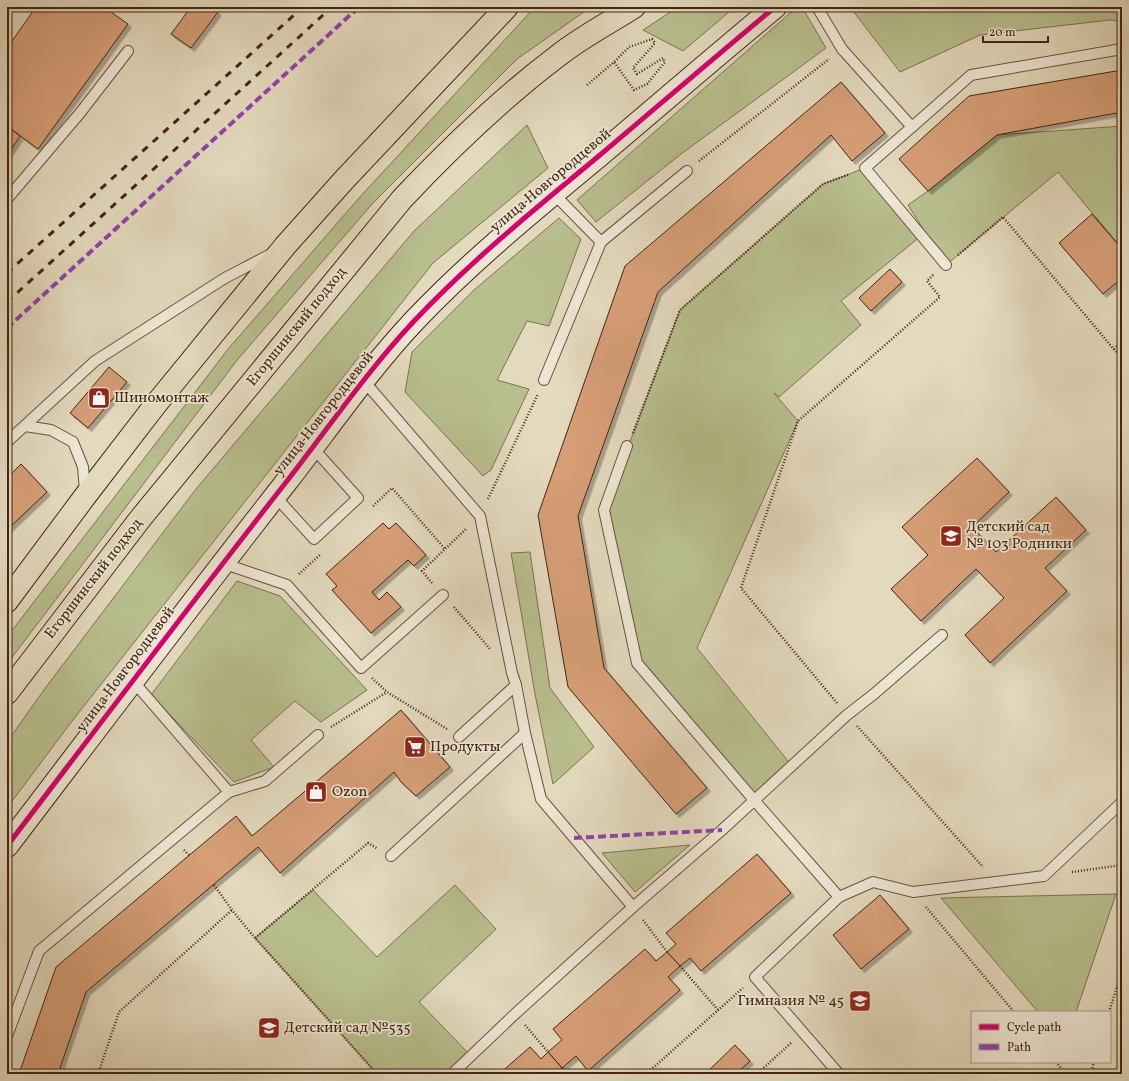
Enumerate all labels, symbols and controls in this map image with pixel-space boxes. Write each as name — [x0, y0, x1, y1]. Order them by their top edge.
scale bar — [983, 18, 1048, 44]
text: 20 m — [989, 25, 1016, 41]
street label: улица Новгородцевой — [486, 124, 616, 238]
street label: Егоршинский подход — [242, 263, 352, 391]
street label: улица Новгородцевой — [269, 348, 379, 480]
shop icon: Шиномонтаж — [86, 385, 112, 411]
place label: Шиномонтаж — [114, 388, 209, 409]
street label: Егоршинский подход — [40, 514, 148, 644]
place label: Детский сад № 103 Родники — [966, 517, 1072, 555]
school or university icon: Детский сад № 103 Родники — [938, 523, 964, 549]
street label: улица Новгородцевой — [72, 603, 180, 737]
supermarket icon: Продукты — [402, 734, 428, 760]
place label: Продукты — [430, 737, 501, 758]
shop icon: Ozon — [303, 779, 329, 805]
place label: Ozon — [332, 782, 367, 803]
school or university icon: Гимназия № 45 — [847, 988, 873, 1014]
place label: Гимназия № 45 — [737, 991, 844, 1012]
legend — [971, 1011, 1111, 1063]
school or university icon: Детский сад №535 — [256, 1015, 282, 1041]
place label: Детский сад №535 — [284, 1018, 411, 1039]
text: Cycle path — [1007, 1020, 1062, 1036]
text: Path — [1007, 1040, 1031, 1056]

